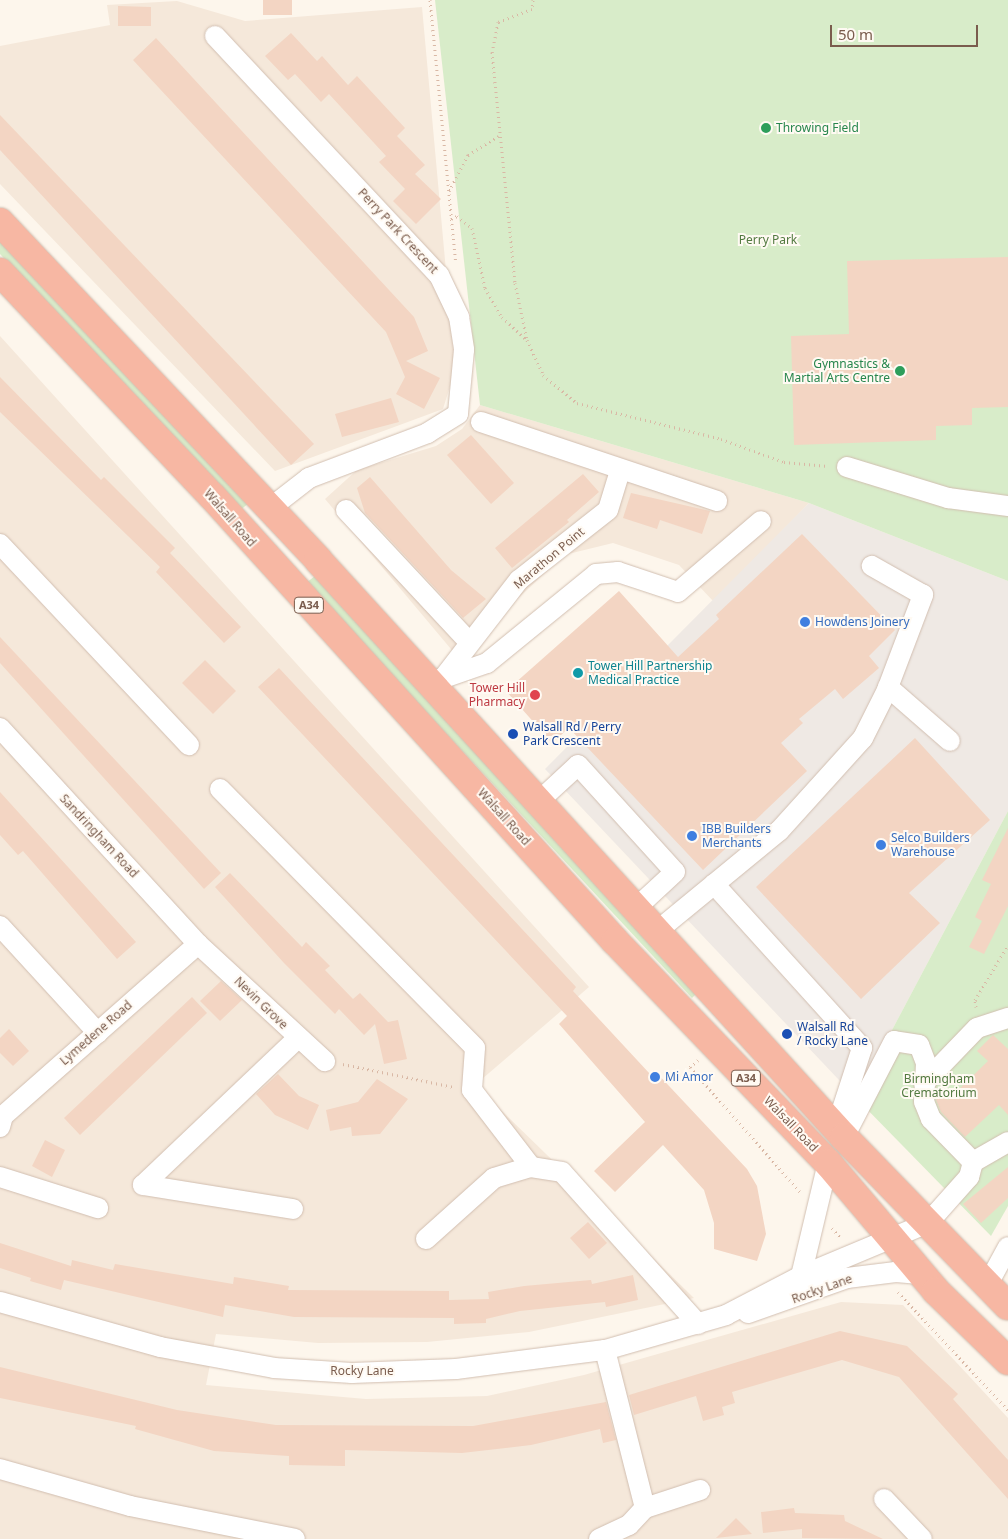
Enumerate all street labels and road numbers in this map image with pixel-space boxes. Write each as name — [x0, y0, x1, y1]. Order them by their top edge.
street label: Perry Park Crescent — [355, 186, 441, 276]
street label: Walsall Road — [201, 486, 259, 550]
street label: Marathon Point — [511, 524, 587, 592]
road number: A34 — [293, 596, 325, 614]
street label: Walsall Road — [475, 786, 533, 848]
street label: Sandringham Road — [57, 791, 141, 881]
street label: Nevin Grove — [231, 974, 291, 1032]
street label: Lymedene Road — [57, 998, 135, 1068]
road number: A34 — [730, 1070, 762, 1086]
street label: Walsall Road — [761, 1093, 821, 1155]
street label: Rocky Lane — [790, 1271, 854, 1307]
street label: Rocky Lane — [330, 1364, 394, 1378]

